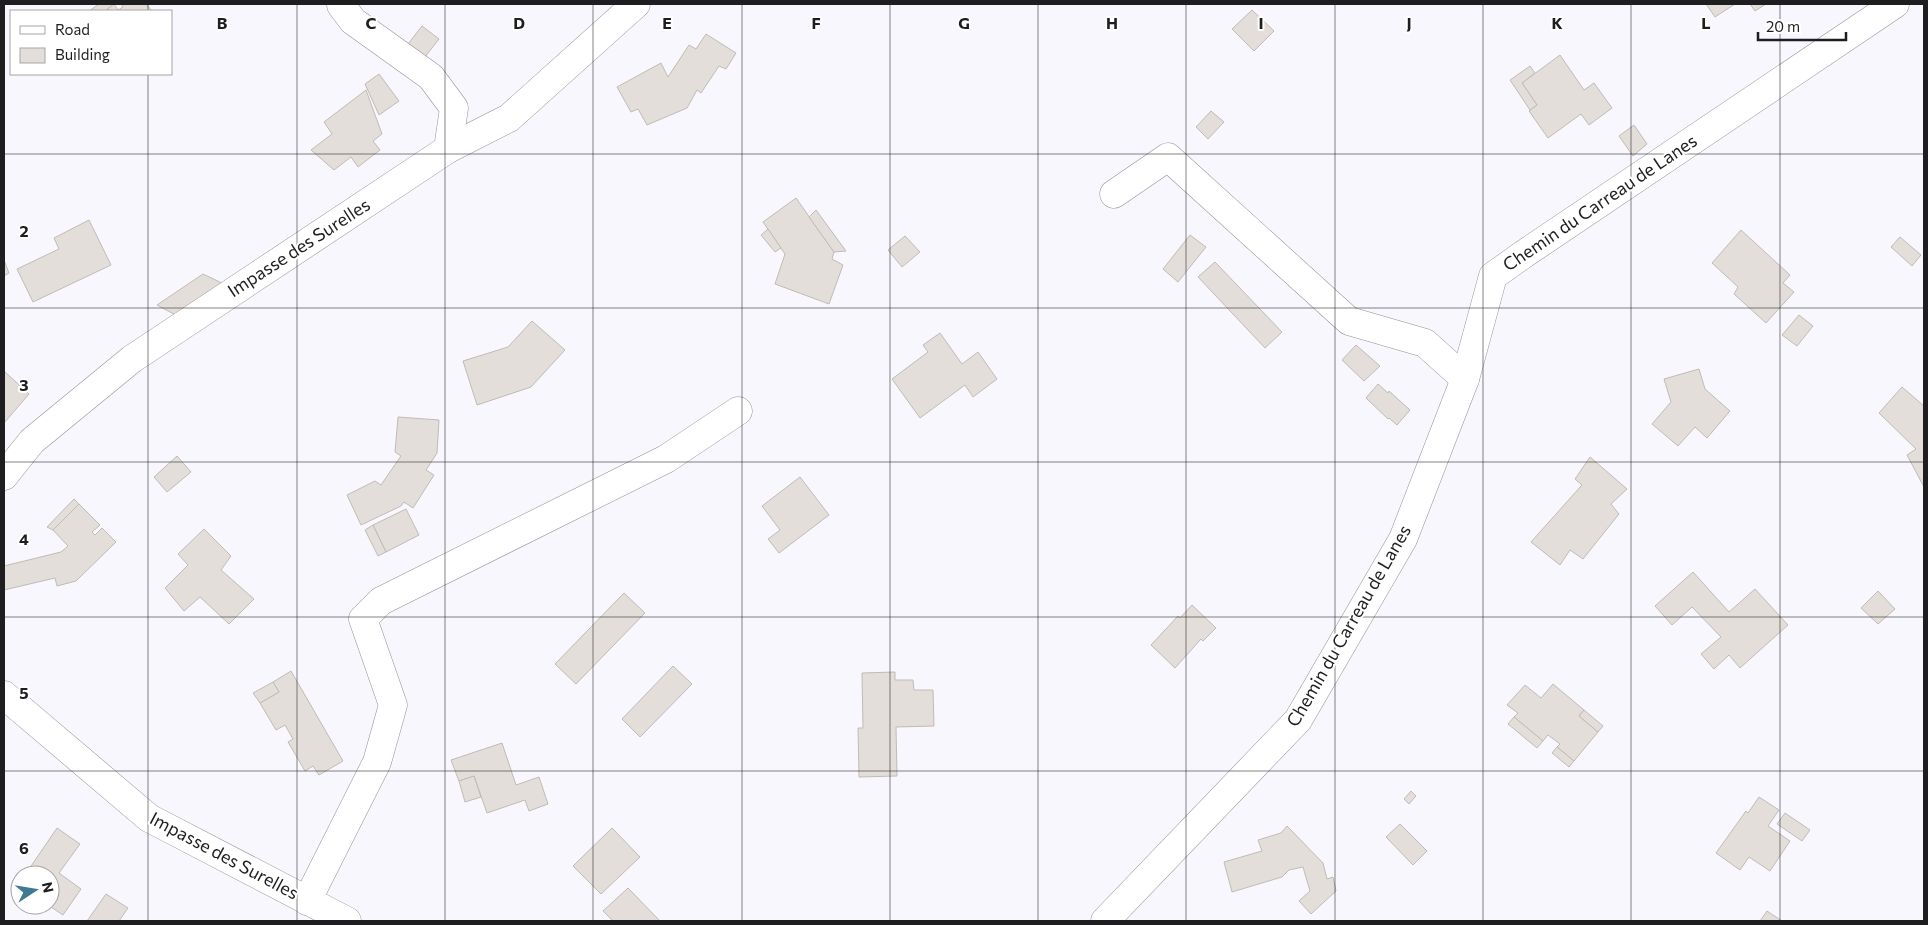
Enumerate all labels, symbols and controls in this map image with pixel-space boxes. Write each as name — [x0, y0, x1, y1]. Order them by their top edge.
legend — [10, 10, 172, 75]
scale bar — [1758, 10, 1846, 42]
text: B — [217, 13, 228, 32]
text: C — [366, 13, 377, 32]
text: D — [513, 13, 525, 32]
text: E — [662, 13, 672, 32]
text: F — [811, 13, 821, 32]
text: G — [958, 13, 970, 32]
text: H — [1106, 13, 1118, 32]
text: I — [1258, 13, 1264, 32]
text: J — [1406, 13, 1412, 32]
text: K — [1551, 13, 1563, 32]
text: L — [1701, 13, 1711, 32]
text: 20 m — [1766, 17, 1800, 35]
text: Road — [55, 20, 90, 38]
text: Building — [55, 45, 110, 63]
street label: Chemin du Carreau de Lanes — [1498, 129, 1701, 275]
street label: Impasse des Surelles — [223, 193, 374, 301]
text: 2 — [19, 221, 29, 240]
text: 3 — [19, 375, 29, 394]
street label: Chemin du Carreau de Lanes — [1281, 521, 1415, 730]
text: 4 — [19, 529, 29, 548]
text: 5 — [19, 683, 29, 702]
street label: Impasse des Surelles — [146, 807, 303, 904]
text: 6 — [19, 838, 29, 857]
north arrow — [10, 865, 60, 915]
text: N — [39, 880, 58, 894]

